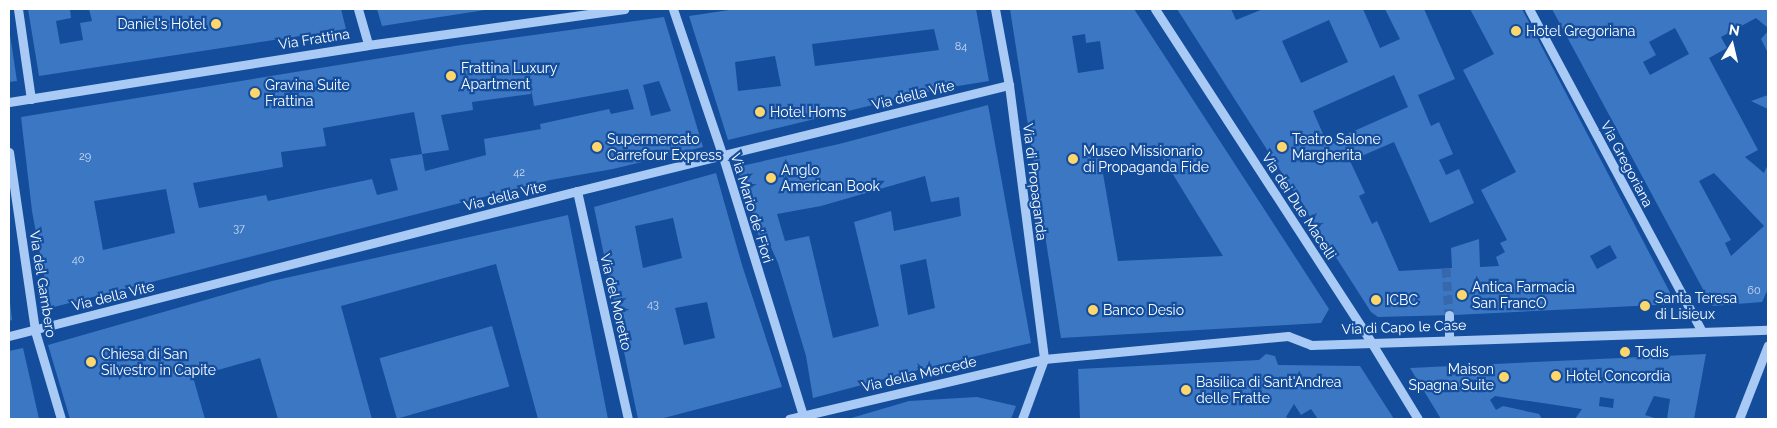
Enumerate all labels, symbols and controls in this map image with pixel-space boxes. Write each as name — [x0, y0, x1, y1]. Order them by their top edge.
place label: Daniel's Hotel — [117, 16, 206, 32]
marker: Daniel's Hotel — [210, 18, 222, 30]
north arrow — [1707, 20, 1757, 70]
text: N — [1728, 21, 1741, 39]
place label: Hotel Gregoriana — [1526, 23, 1636, 39]
street label: Via Frattina — [277, 25, 351, 53]
marker: Hotel Gregoriana — [1510, 25, 1522, 37]
house number: 84 — [955, 40, 967, 54]
place label: Frattina Luxury Apartment — [461, 60, 557, 92]
marker: Frattina Luxury Apartment — [445, 70, 457, 82]
place label: Gravina Suite Frattina — [265, 77, 350, 110]
street label: Via della Vite — [870, 77, 956, 113]
marker: Gravina Suite Frattina — [249, 87, 261, 99]
place label: Hotel Homs — [770, 104, 847, 120]
marker: Hotel Homs — [754, 106, 766, 118]
street label: Via Gregoriana — [1597, 118, 1657, 210]
street label: Via di Propaganda — [1019, 122, 1051, 242]
place label: Supermercato Carrefour Express — [607, 131, 722, 164]
place label: Teatro Salone Margherita — [1292, 131, 1381, 164]
marker: Supermercato Carrefour Express — [591, 141, 603, 153]
marker: Teatro Salone Margherita — [1276, 141, 1288, 153]
place label: Museo Missionario di Propaganda Fide — [1083, 143, 1209, 176]
house number: 29 — [79, 150, 91, 164]
street label: Via dei Due Macelli — [1258, 150, 1340, 262]
street label: Via Mario de' Fiori — [727, 151, 777, 265]
marker: Museo Missionario di Propaganda Fide — [1067, 153, 1079, 165]
place label: Anglo American Book — [781, 162, 880, 194]
house number: 42 — [513, 166, 525, 180]
marker: Anglo American Book — [765, 172, 777, 184]
street label: Via della Vite — [462, 178, 548, 214]
house number: 37 — [233, 222, 245, 236]
street label: Via del Gambero — [26, 229, 60, 339]
street label: Via del Moretto — [597, 252, 635, 352]
house number: 40 — [72, 253, 84, 267]
street label: Via della Vite — [70, 278, 156, 314]
place label: Antica Farmacia San FrancO — [1472, 279, 1575, 312]
house number: 60 — [1747, 284, 1761, 298]
marker: Antica Farmacia San FrancO — [1456, 289, 1468, 301]
place label: Santa Teresa di Lisieux — [1655, 290, 1738, 322]
place label: ICBC — [1386, 292, 1418, 308]
marker: ICBC — [1370, 294, 1382, 306]
house number: 43 — [647, 298, 659, 312]
marker: Santa Teresa di Lisieux — [1639, 300, 1651, 312]
place label: Banco Desio — [1103, 302, 1184, 318]
marker: Banco Desio — [1087, 304, 1099, 316]
street label: Via di Capo le Case — [1341, 316, 1467, 338]
place label: Todis — [1635, 344, 1669, 360]
place label: Chiesa di San Silvestro in Capite — [101, 346, 216, 378]
marker: Todis — [1619, 346, 1631, 358]
street label: Via della Mercede — [860, 353, 978, 395]
marker: Chiesa di San Silvestro in Capite — [85, 356, 97, 368]
place label: Maison Spagna Suite — [1409, 361, 1494, 394]
place label: Hotel Concordia — [1566, 368, 1671, 384]
marker: Hotel Concordia — [1550, 370, 1562, 382]
marker: Maison Spagna Suite — [1498, 371, 1510, 383]
place label: Basilica di Sant'Andrea delle Fratte — [1196, 374, 1341, 407]
marker: Basilica di Sant'Andrea delle Fratte — [1180, 384, 1192, 396]

